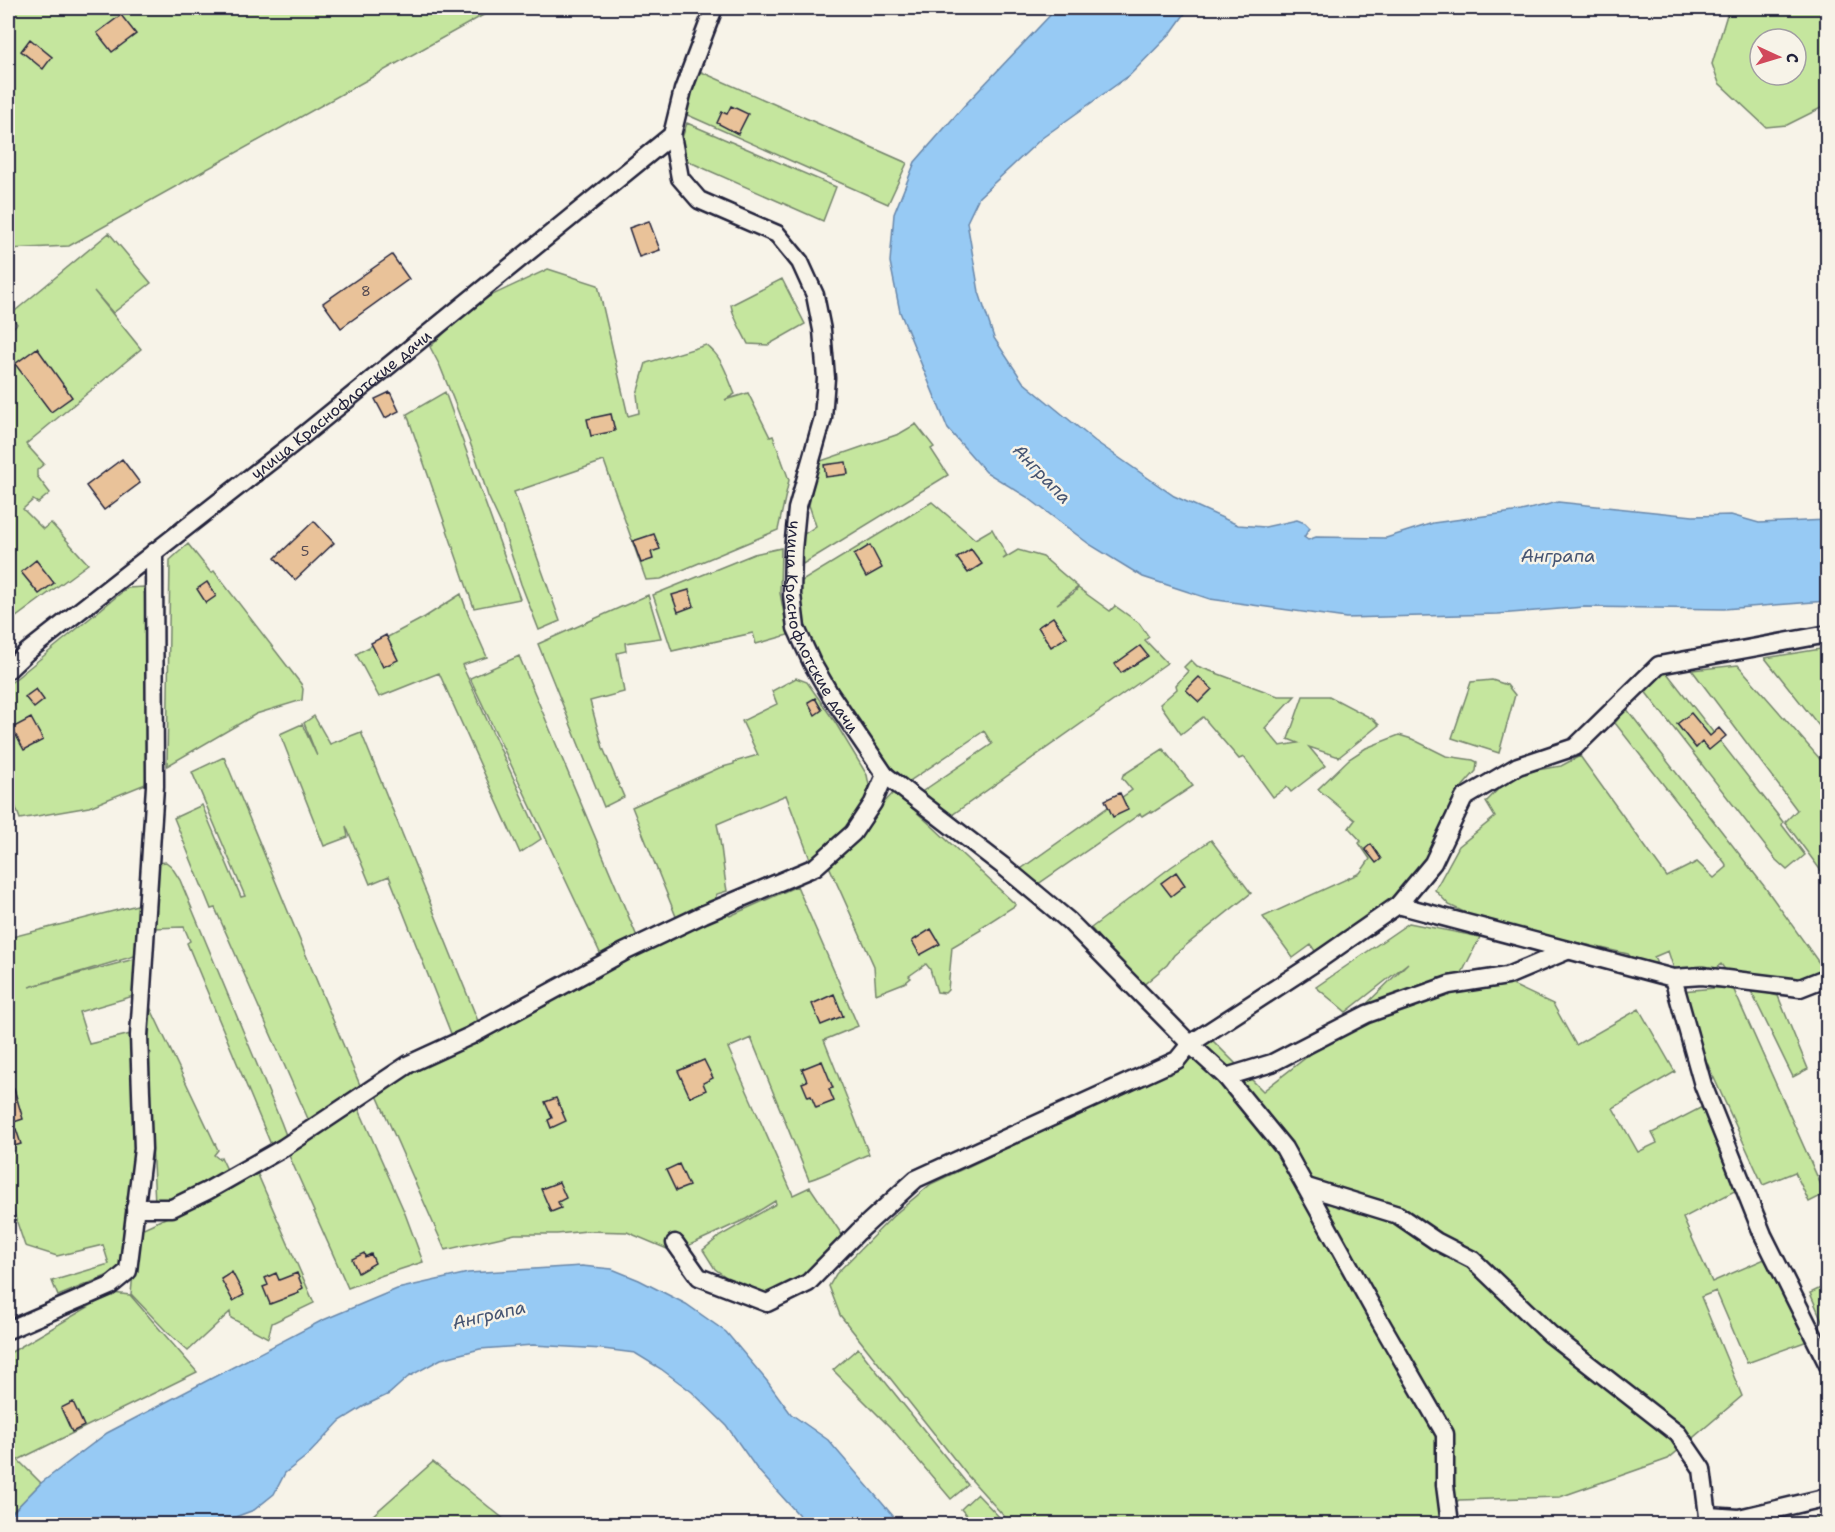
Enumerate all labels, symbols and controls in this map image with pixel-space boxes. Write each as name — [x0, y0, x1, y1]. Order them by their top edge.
north arrow — [1748, 27, 1808, 87]
text: С — [1782, 52, 1803, 64]
house number: 8 — [361, 282, 371, 300]
street label: улица Краснофлотские дачи — [246, 325, 436, 484]
water label: Анграпа — [1007, 439, 1077, 509]
street label: улица Краснофлотские дачи — [781, 520, 864, 737]
house number: 5 — [301, 542, 309, 560]
water label: Анграпа — [1521, 544, 1595, 568]
water label: Анграпа — [450, 1295, 528, 1335]

